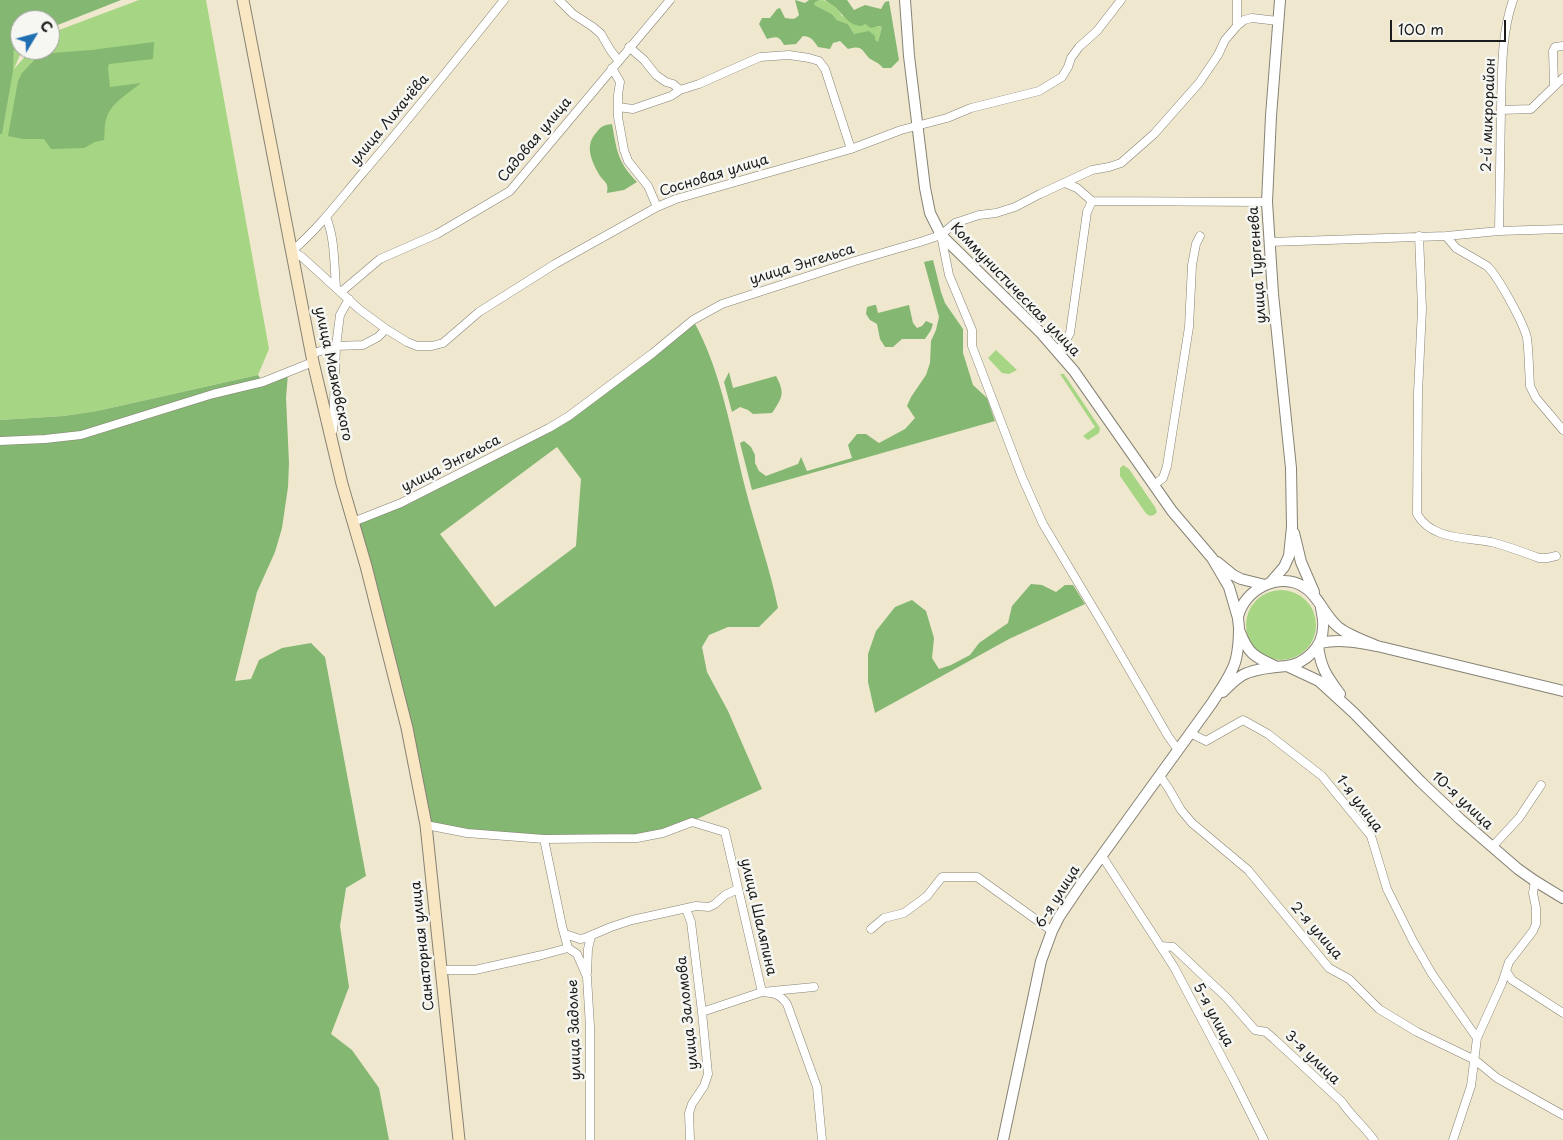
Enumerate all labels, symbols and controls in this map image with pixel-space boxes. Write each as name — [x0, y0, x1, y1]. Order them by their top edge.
north arrow — [10, 10, 60, 60]
scale bar — [1393, 10, 1509, 42]
text: С — [35, 16, 58, 37]
text: 100 m — [1398, 17, 1444, 40]
street label: 2-й микрорайон — [1479, 58, 1499, 172]
street label: улица Лихачёва — [347, 71, 433, 169]
street label: Садовая улица — [495, 94, 575, 186]
street label: Сосновая улица — [658, 151, 770, 201]
street label: улица Тургенева — [1246, 206, 1270, 324]
street label: Коммунистическая улица — [947, 220, 1083, 360]
street label: улица Энгельса — [748, 241, 856, 289]
street label: улица Маяковского — [311, 305, 355, 443]
street label: улица Энгельса — [399, 432, 503, 496]
street label: 10-я улица — [1428, 768, 1496, 834]
street label: 1-я улица — [1332, 772, 1386, 836]
street label: улица Шаляпина — [736, 857, 780, 977]
street label: 6-я улица — [1032, 863, 1084, 931]
street label: Санаторная улица — [408, 880, 438, 1012]
street label: 2-я улица — [1287, 899, 1345, 963]
street label: улица Заломова — [674, 955, 702, 1071]
street label: улица Задолье — [565, 979, 585, 1081]
street label: 5-я улица — [1189, 980, 1237, 1050]
street label: 3-я улица — [1281, 1028, 1343, 1088]

